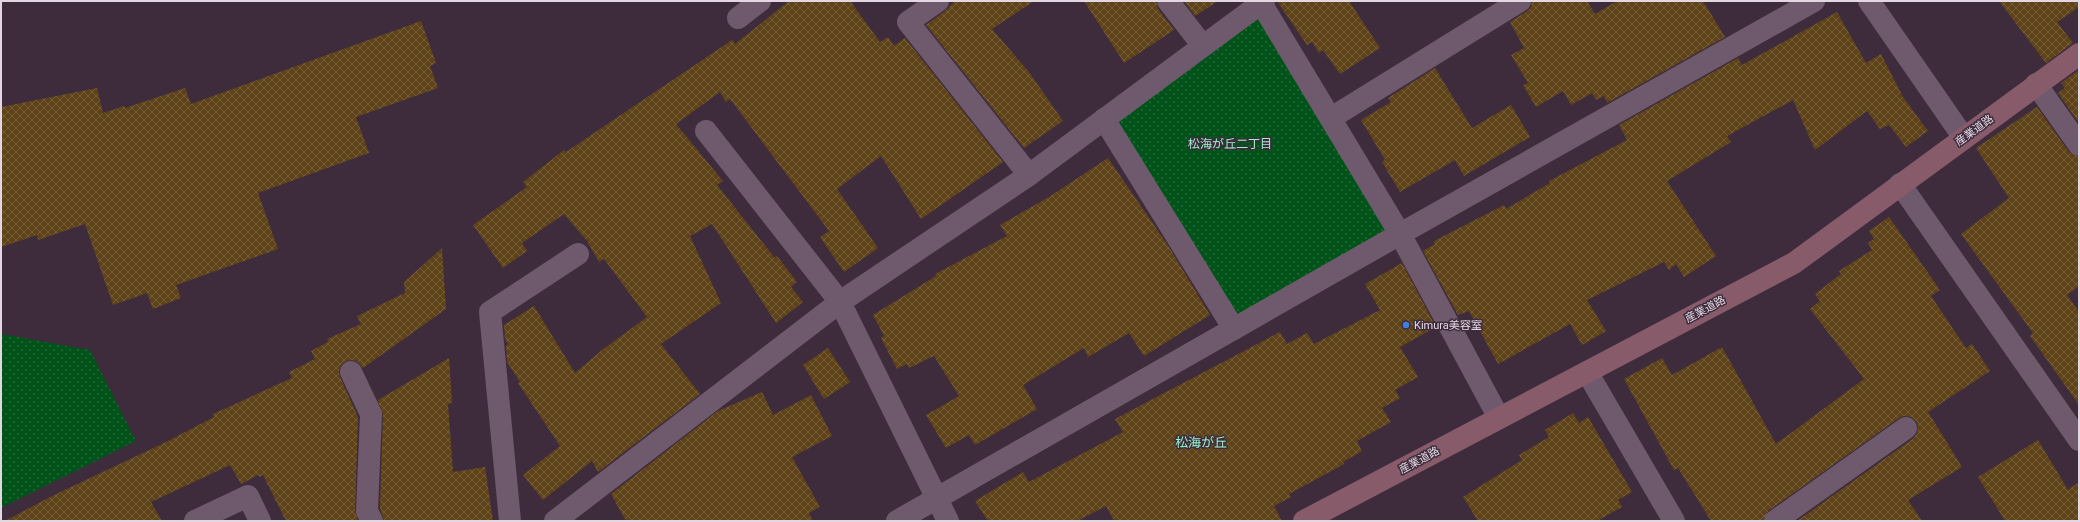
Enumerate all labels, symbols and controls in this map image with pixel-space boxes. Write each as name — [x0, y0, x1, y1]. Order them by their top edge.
street label: 産業道路 — [1953, 112, 1996, 149]
district label: 松海が丘二丁目 — [1188, 137, 1272, 151]
street label: 産業道路 — [1683, 293, 1728, 326]
place label: Kimura美容室 — [1414, 319, 1482, 332]
marker: Kimura美容室 — [1401, 320, 1411, 330]
district label: 松海が丘 — [1175, 435, 1227, 450]
street label: 産業道路 — [1397, 444, 1442, 477]

